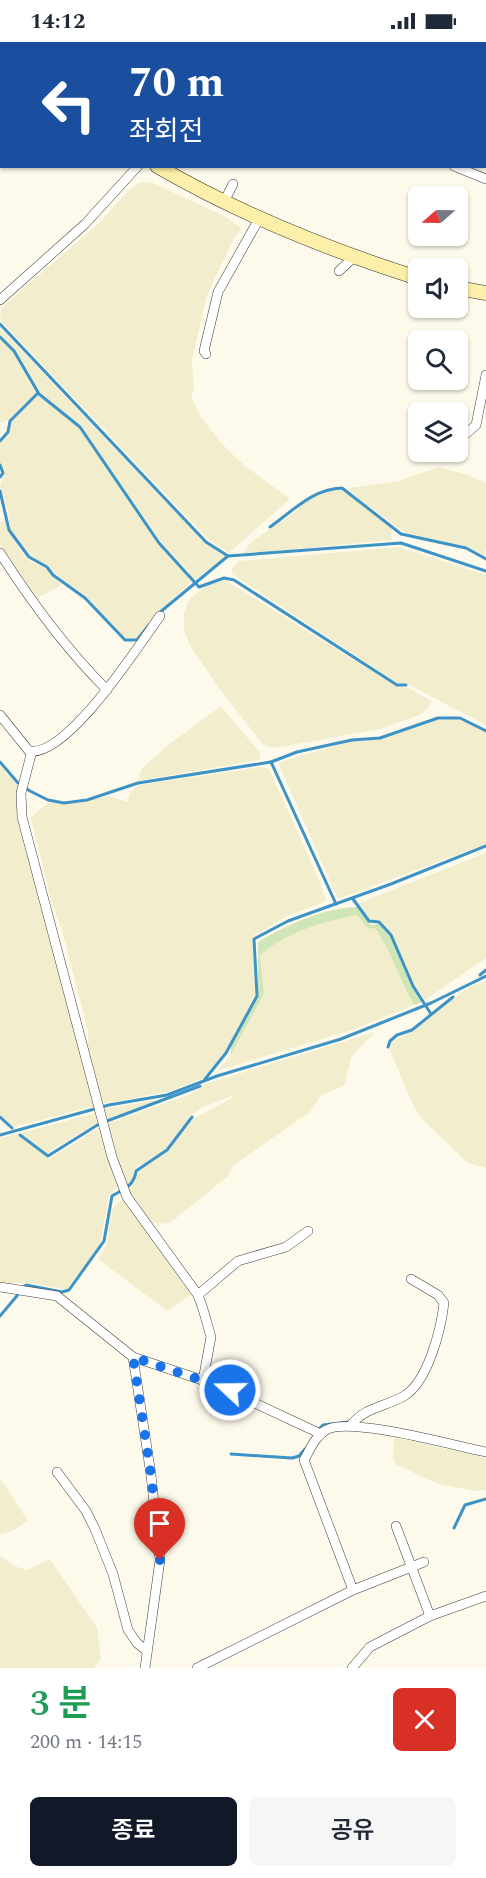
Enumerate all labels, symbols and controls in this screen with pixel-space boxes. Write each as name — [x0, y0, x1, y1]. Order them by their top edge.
text: 14:12 — [30, 5, 85, 38]
text: 70 m — [129, 52, 224, 115]
icon: left — [30, 66, 108, 144]
text: 좌회전 — [129, 111, 204, 153]
north arrow — [408, 186, 468, 246]
map controls — [408, 186, 468, 462]
button: sound — [408, 258, 468, 318]
button: search — [408, 330, 468, 390]
button: layers — [408, 402, 468, 462]
position arrow — [198, 1358, 262, 1422]
pin — [134, 1498, 185, 1560]
icon: arrive — [143, 1507, 176, 1540]
text: 3 분 — [30, 1677, 91, 1732]
button: close — [393, 1688, 456, 1751]
text: 200 m · 14:15 — [30, 1727, 142, 1757]
button: 종료 — [30, 1797, 237, 1866]
button: 공유 — [249, 1797, 456, 1866]

